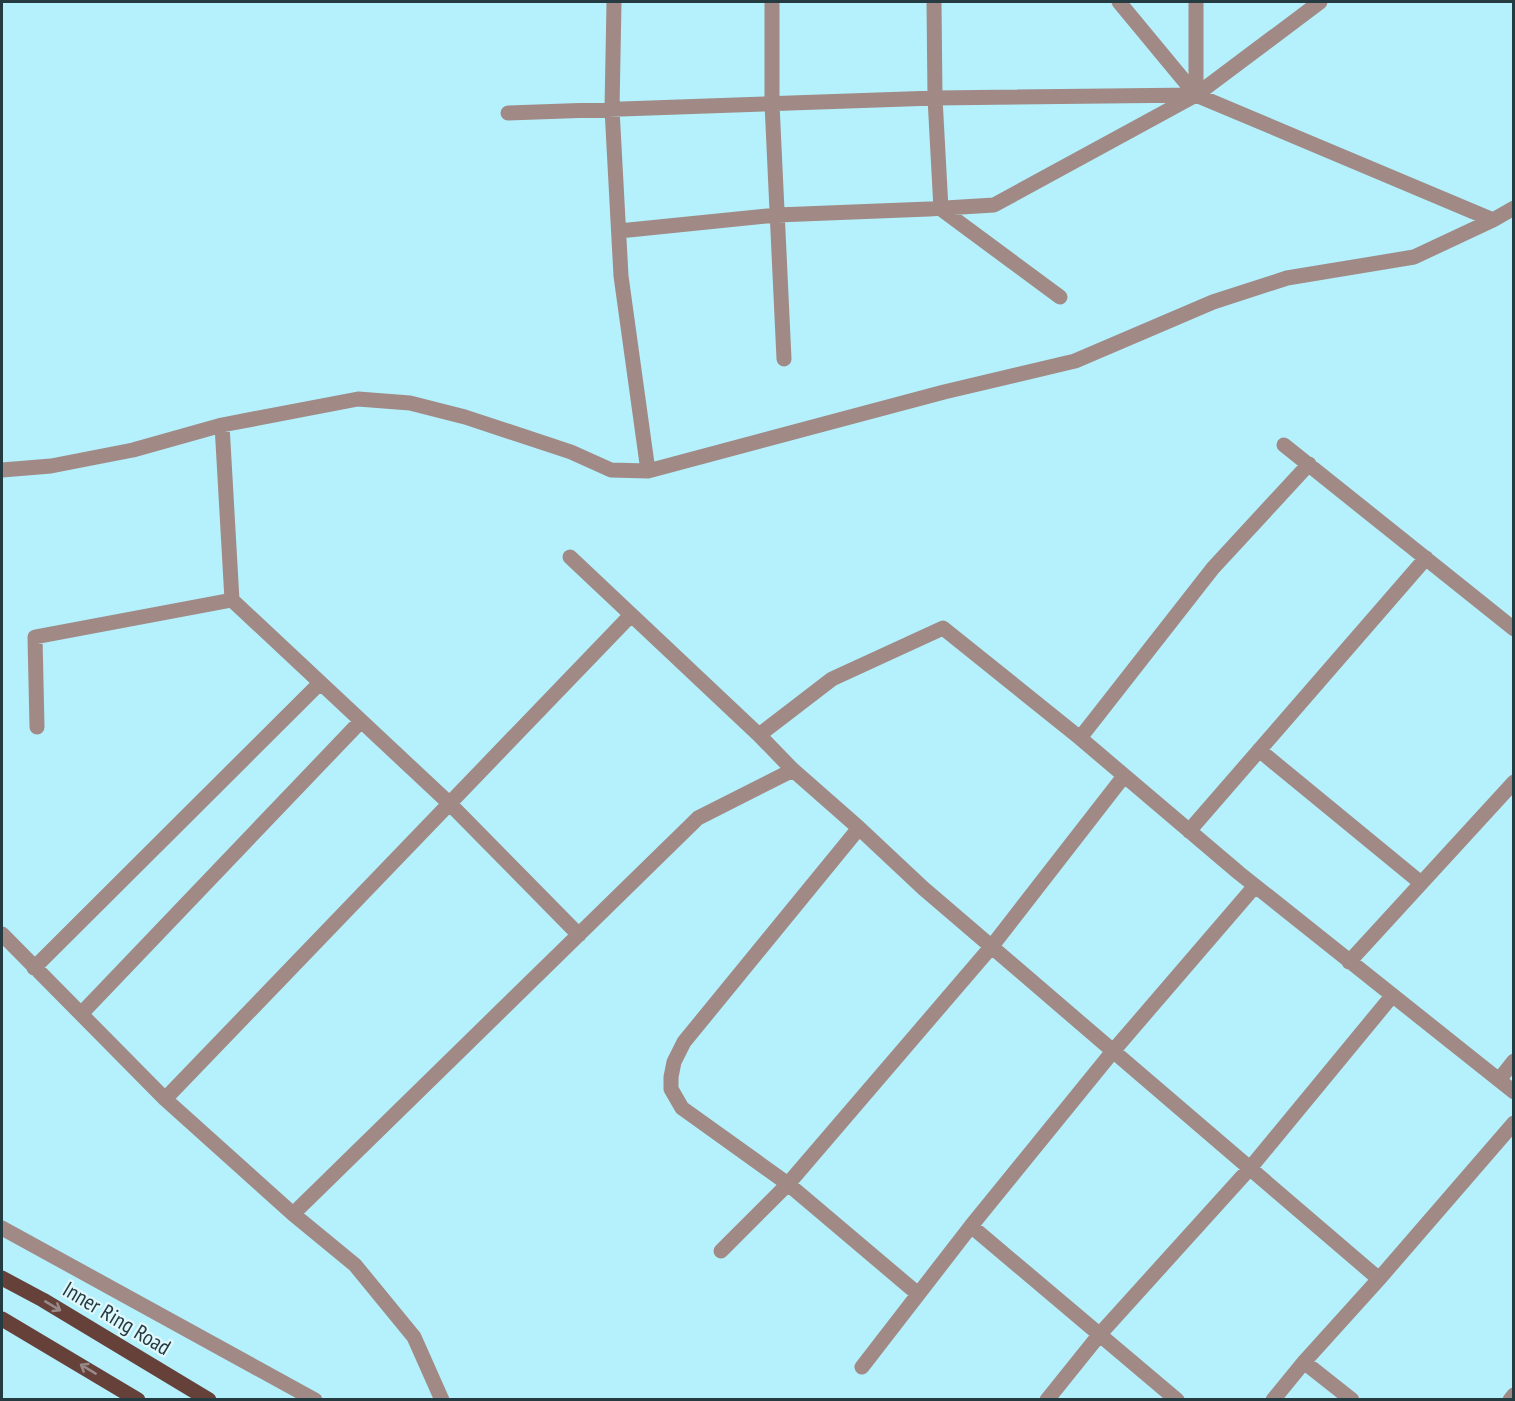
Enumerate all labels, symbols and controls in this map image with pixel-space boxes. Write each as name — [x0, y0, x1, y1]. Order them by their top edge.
street label: Inner Ring Road — [58, 1275, 176, 1361]
one-way arrow — [44, 1300, 61, 1312]
one-way arrow — [80, 1363, 97, 1375]

